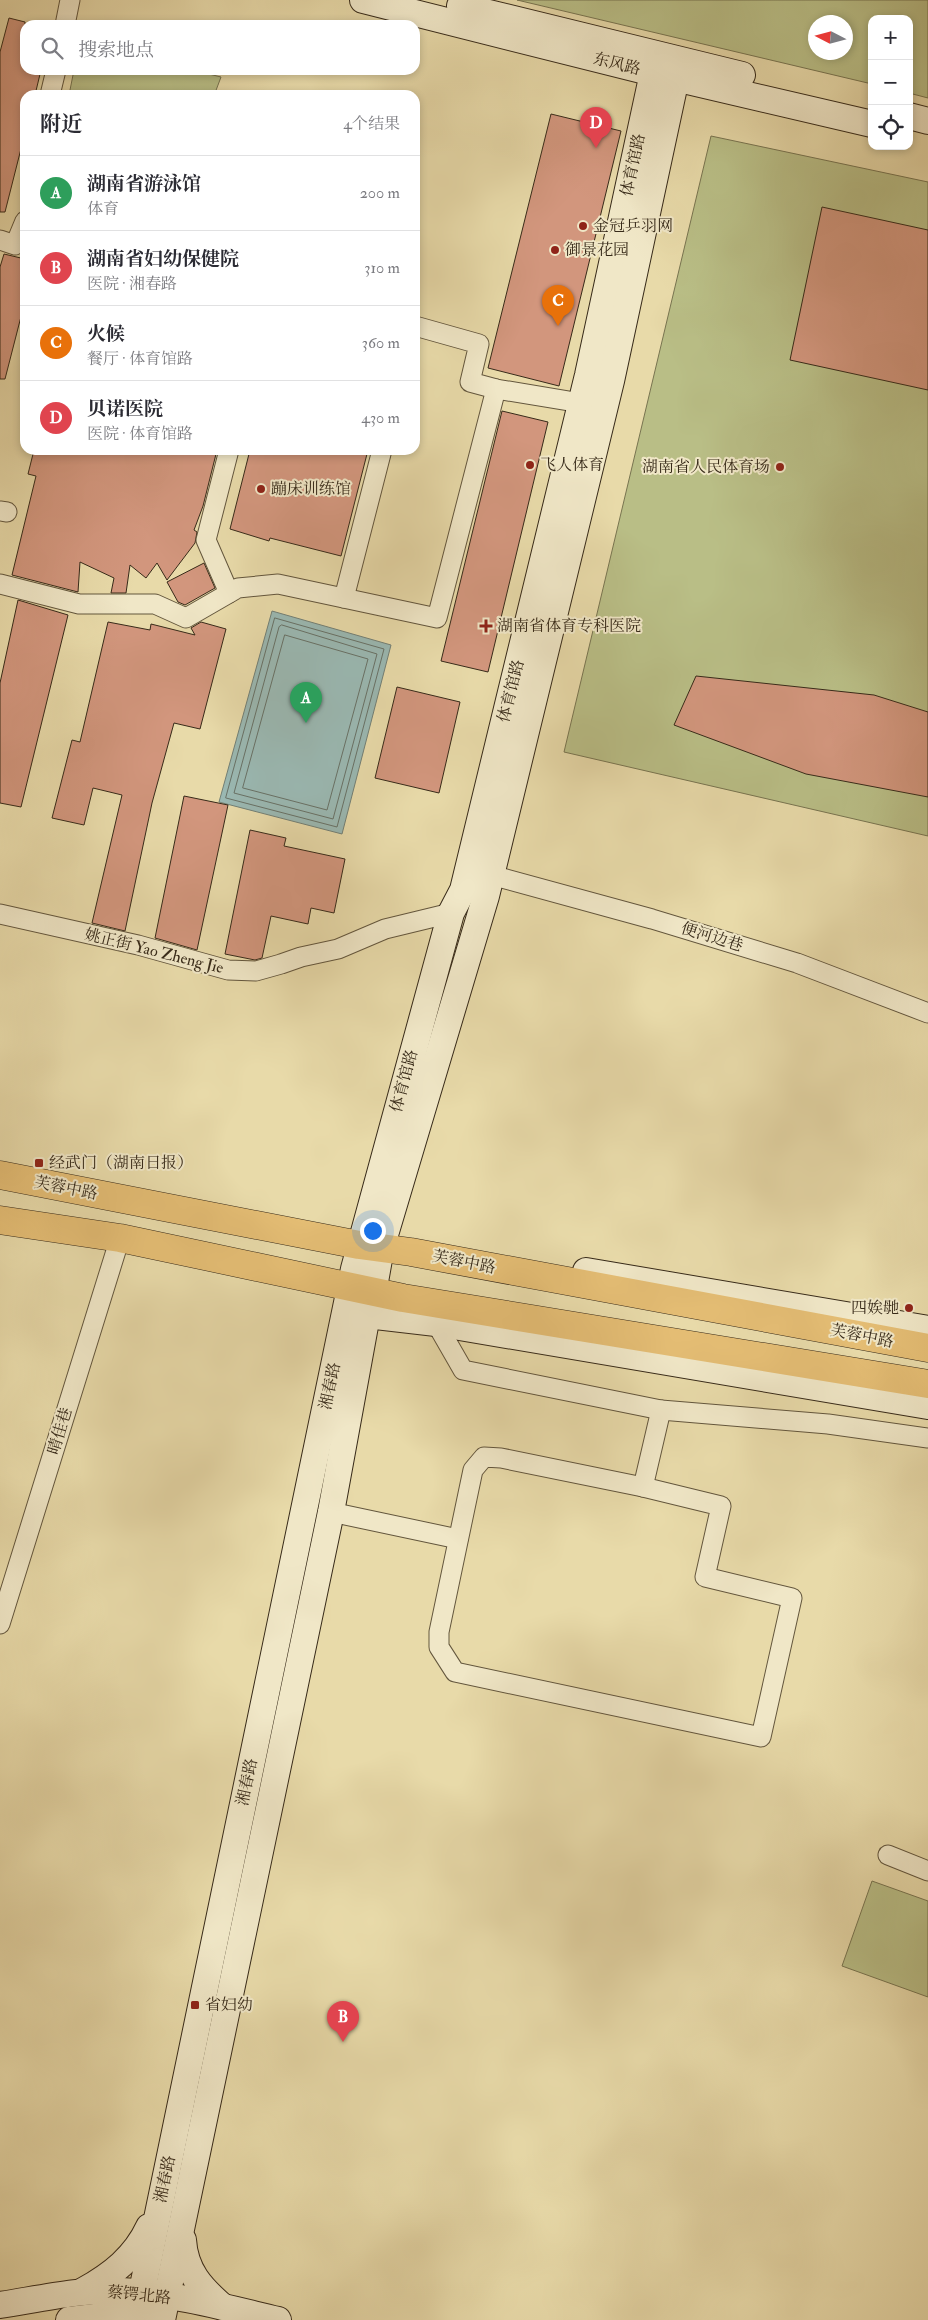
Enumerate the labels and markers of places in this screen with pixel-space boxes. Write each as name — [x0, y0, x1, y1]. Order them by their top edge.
pin: D — [580, 107, 612, 148]
place label: 金冠乒羽网 — [593, 216, 673, 236]
marker: 金冠乒羽网 — [577, 220, 589, 232]
place label: 御景花园 — [565, 240, 629, 260]
marker: 御景花园 — [549, 244, 561, 256]
pin: C — [542, 285, 574, 326]
place label: 飞人体育 — [540, 455, 604, 475]
place label: 湖南省人民体育场 — [642, 457, 770, 477]
marker: 飞人体育 — [524, 459, 536, 471]
marker: 湖南省人民体育场 — [774, 461, 786, 473]
place label: 蹦床训练馆 — [271, 479, 351, 499]
marker: 蹦床训练馆 — [255, 483, 267, 495]
place label: 湖南省体育专科医院 — [497, 616, 641, 636]
marker: 湖南省体育专科医院 — [479, 619, 493, 633]
pin: A — [290, 682, 322, 723]
place label: 经武门（湖南日报） — [49, 1153, 193, 1173]
marker: 经武门（湖南日报） — [33, 1157, 45, 1169]
place label: 四娭毑 — [851, 1298, 899, 1318]
marker: 四娭毑 — [903, 1302, 915, 1314]
place label: 省妇幼 — [205, 1995, 253, 2015]
marker: 省妇幼 — [189, 1999, 201, 2011]
pin: B — [327, 2001, 359, 2042]

